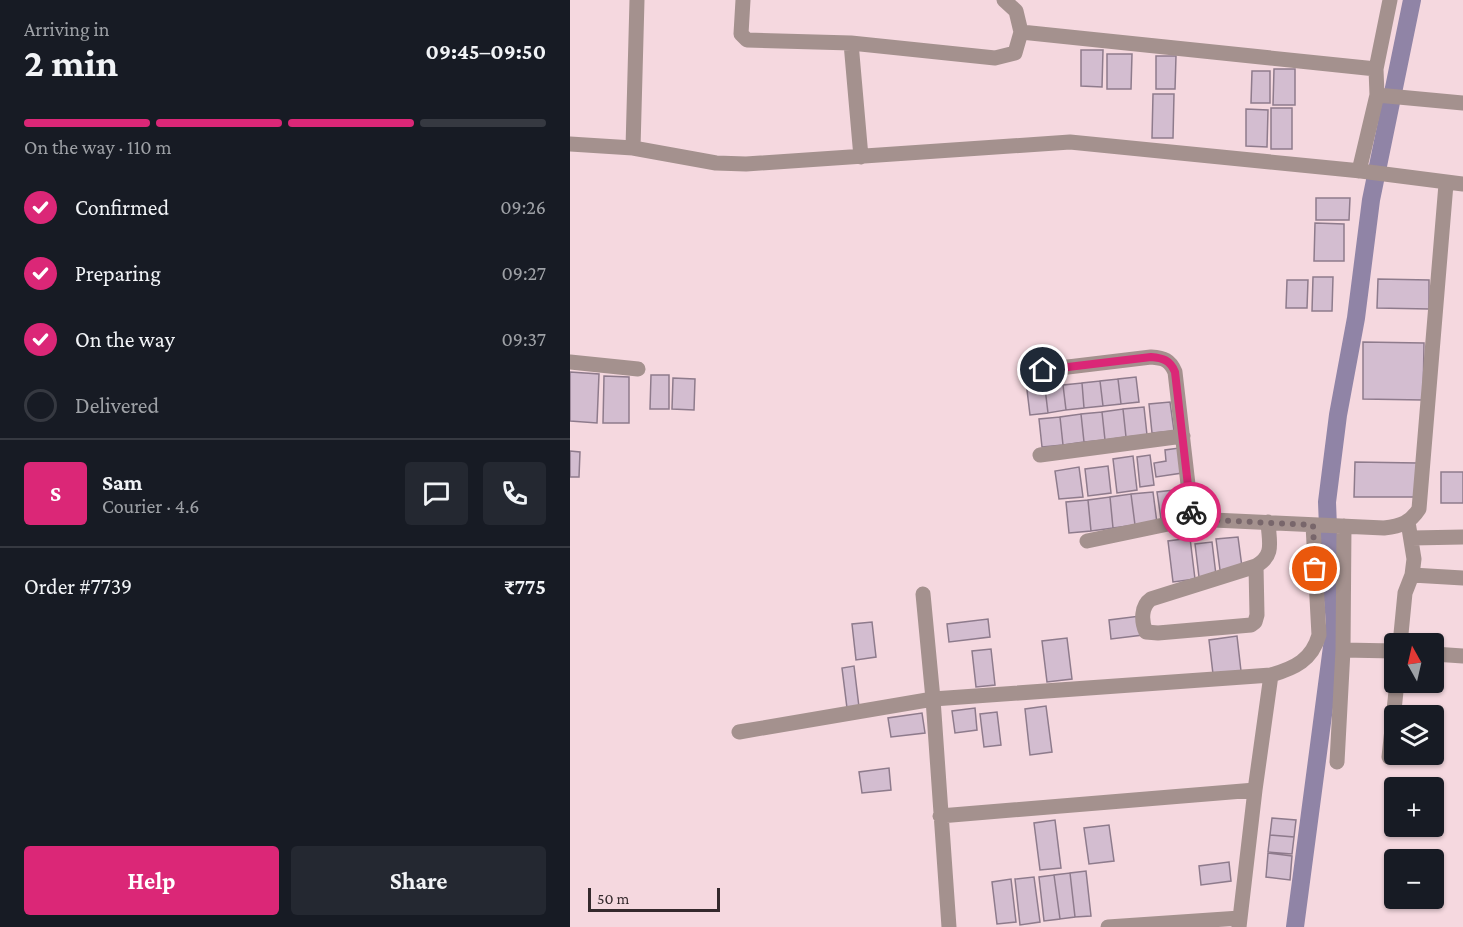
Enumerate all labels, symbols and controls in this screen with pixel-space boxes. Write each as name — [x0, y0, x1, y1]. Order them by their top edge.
text: Arriving in — [24, 18, 109, 40]
text: 09:45–09:50 — [426, 39, 546, 64]
text: 2 min — [24, 41, 118, 84]
text: On the way · 110 m — [24, 136, 171, 158]
icon: check — [24, 191, 57, 224]
text: Confirmed — [75, 195, 169, 220]
text: 09:26 — [500, 196, 546, 218]
icon: check — [24, 257, 57, 290]
text: Preparing — [75, 261, 161, 286]
text: 09:27 — [502, 262, 546, 284]
icon: check — [24, 323, 57, 356]
text: On the way — [75, 327, 175, 352]
text: 09:37 — [501, 328, 546, 350]
pin — [1017, 344, 1068, 395]
icon: home — [1026, 353, 1059, 386]
text: Delivered — [75, 393, 159, 418]
button: chat — [405, 462, 468, 525]
button: phone — [483, 462, 546, 525]
text: Sam — [102, 470, 142, 495]
text: S — [50, 481, 61, 506]
courier — [1161, 482, 1221, 542]
text: Courier · 4.6 — [102, 495, 200, 517]
icon: bike — [1175, 496, 1208, 529]
pin — [1289, 543, 1340, 594]
icon: bag — [1298, 552, 1331, 585]
text: Order #7739 — [24, 574, 132, 599]
text: ₹775 — [504, 574, 546, 599]
north arrow — [1384, 633, 1444, 693]
map controls — [1384, 633, 1444, 909]
button: layers — [1384, 705, 1444, 765]
button: + — [1384, 777, 1444, 837]
button: Help — [24, 846, 279, 915]
button: Share — [291, 846, 546, 915]
button: − — [1384, 849, 1444, 909]
scale bar — [588, 885, 720, 912]
text: 50 m — [597, 890, 629, 907]

